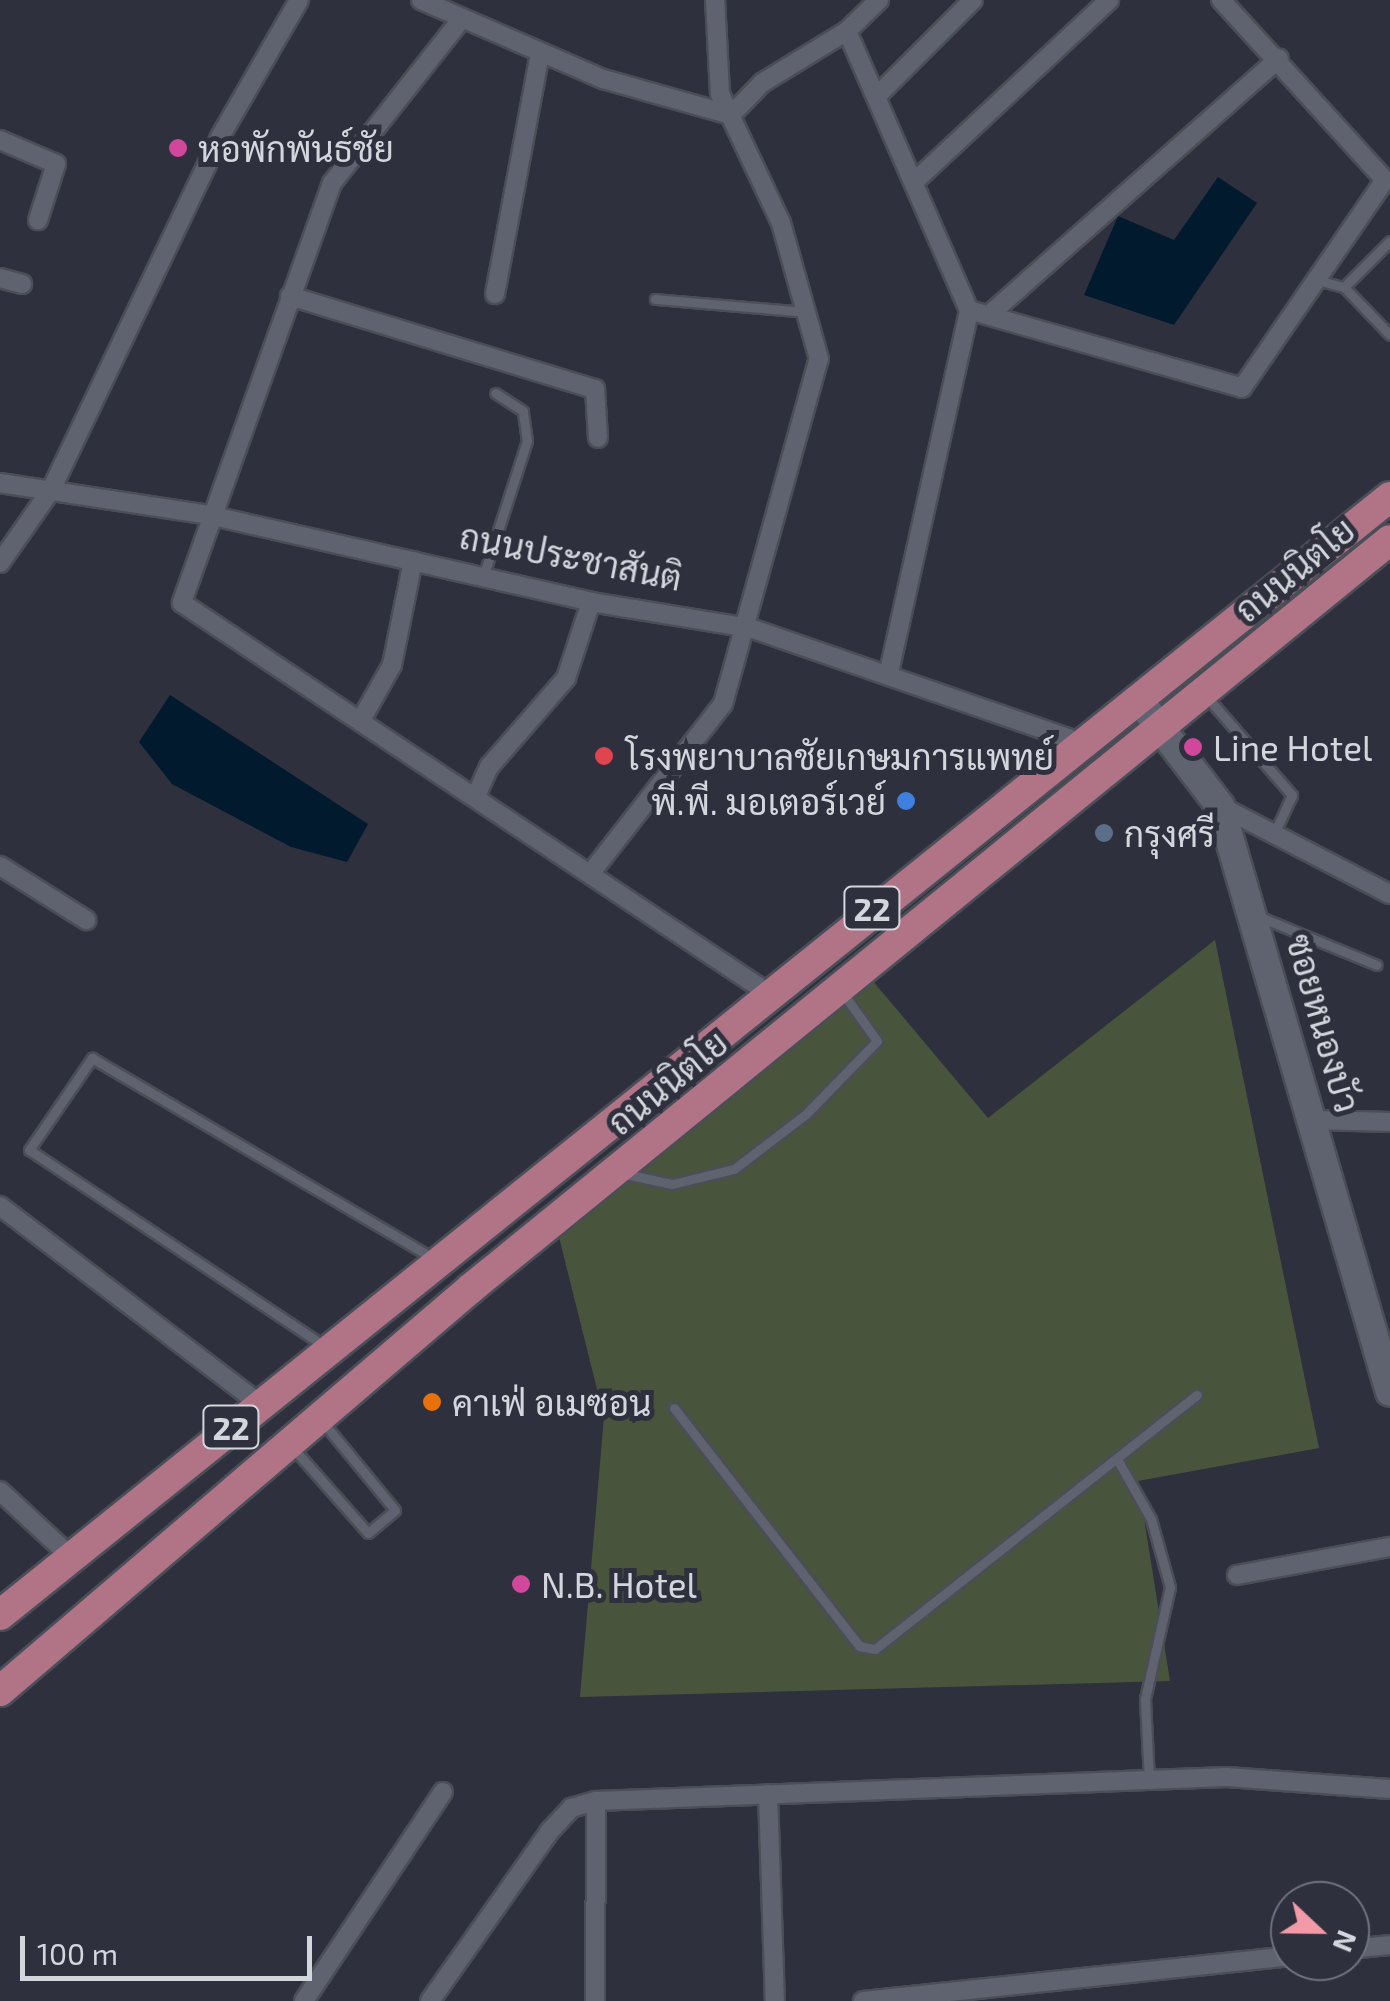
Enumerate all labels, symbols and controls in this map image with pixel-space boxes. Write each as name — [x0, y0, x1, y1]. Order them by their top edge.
place label: หอพักพันธ์ชัย — [198, 127, 394, 169]
marker: หอพักพันธ์ชัย — [167, 137, 189, 159]
street label: ถนนนิตโย — [1226, 508, 1362, 630]
street label: ถนนประชาสันติ — [456, 514, 686, 598]
place label: Line Hotel — [1213, 726, 1372, 768]
place label: โรงพยาบาลชัยเกษมการแพทย์ — [626, 735, 1054, 777]
marker: Line Hotel — [1182, 736, 1204, 758]
marker: โรงพยาบาลชัยเกษมการแพทย์ — [591, 743, 617, 769]
place label: พี.พี. มอเตอร์เวย์ — [651, 780, 886, 822]
marker: พี.พี. มอเตอร์เวย์ — [895, 790, 917, 812]
place label: กรุงศรี — [1124, 812, 1215, 854]
marker: กรุงศรี — [1093, 822, 1115, 844]
road number: 22 — [842, 881, 902, 935]
street label: ซอยหนองบัว — [1279, 929, 1369, 1117]
street label: ถนนนิตโย — [599, 1021, 735, 1143]
place label: คาเฟ่ อเมซอน — [452, 1381, 651, 1423]
marker: คาเฟ่ อเมซอน — [421, 1391, 443, 1413]
road number: 22 — [201, 1400, 261, 1454]
place label: N.B. Hotel — [541, 1563, 697, 1605]
marker: N.B. Hotel — [510, 1573, 532, 1595]
north arrow — [1270, 1881, 1370, 1981]
scale bar — [25, 1916, 318, 1978]
text: N — [1326, 1926, 1366, 1957]
text: 100 m — [37, 1935, 118, 1971]

